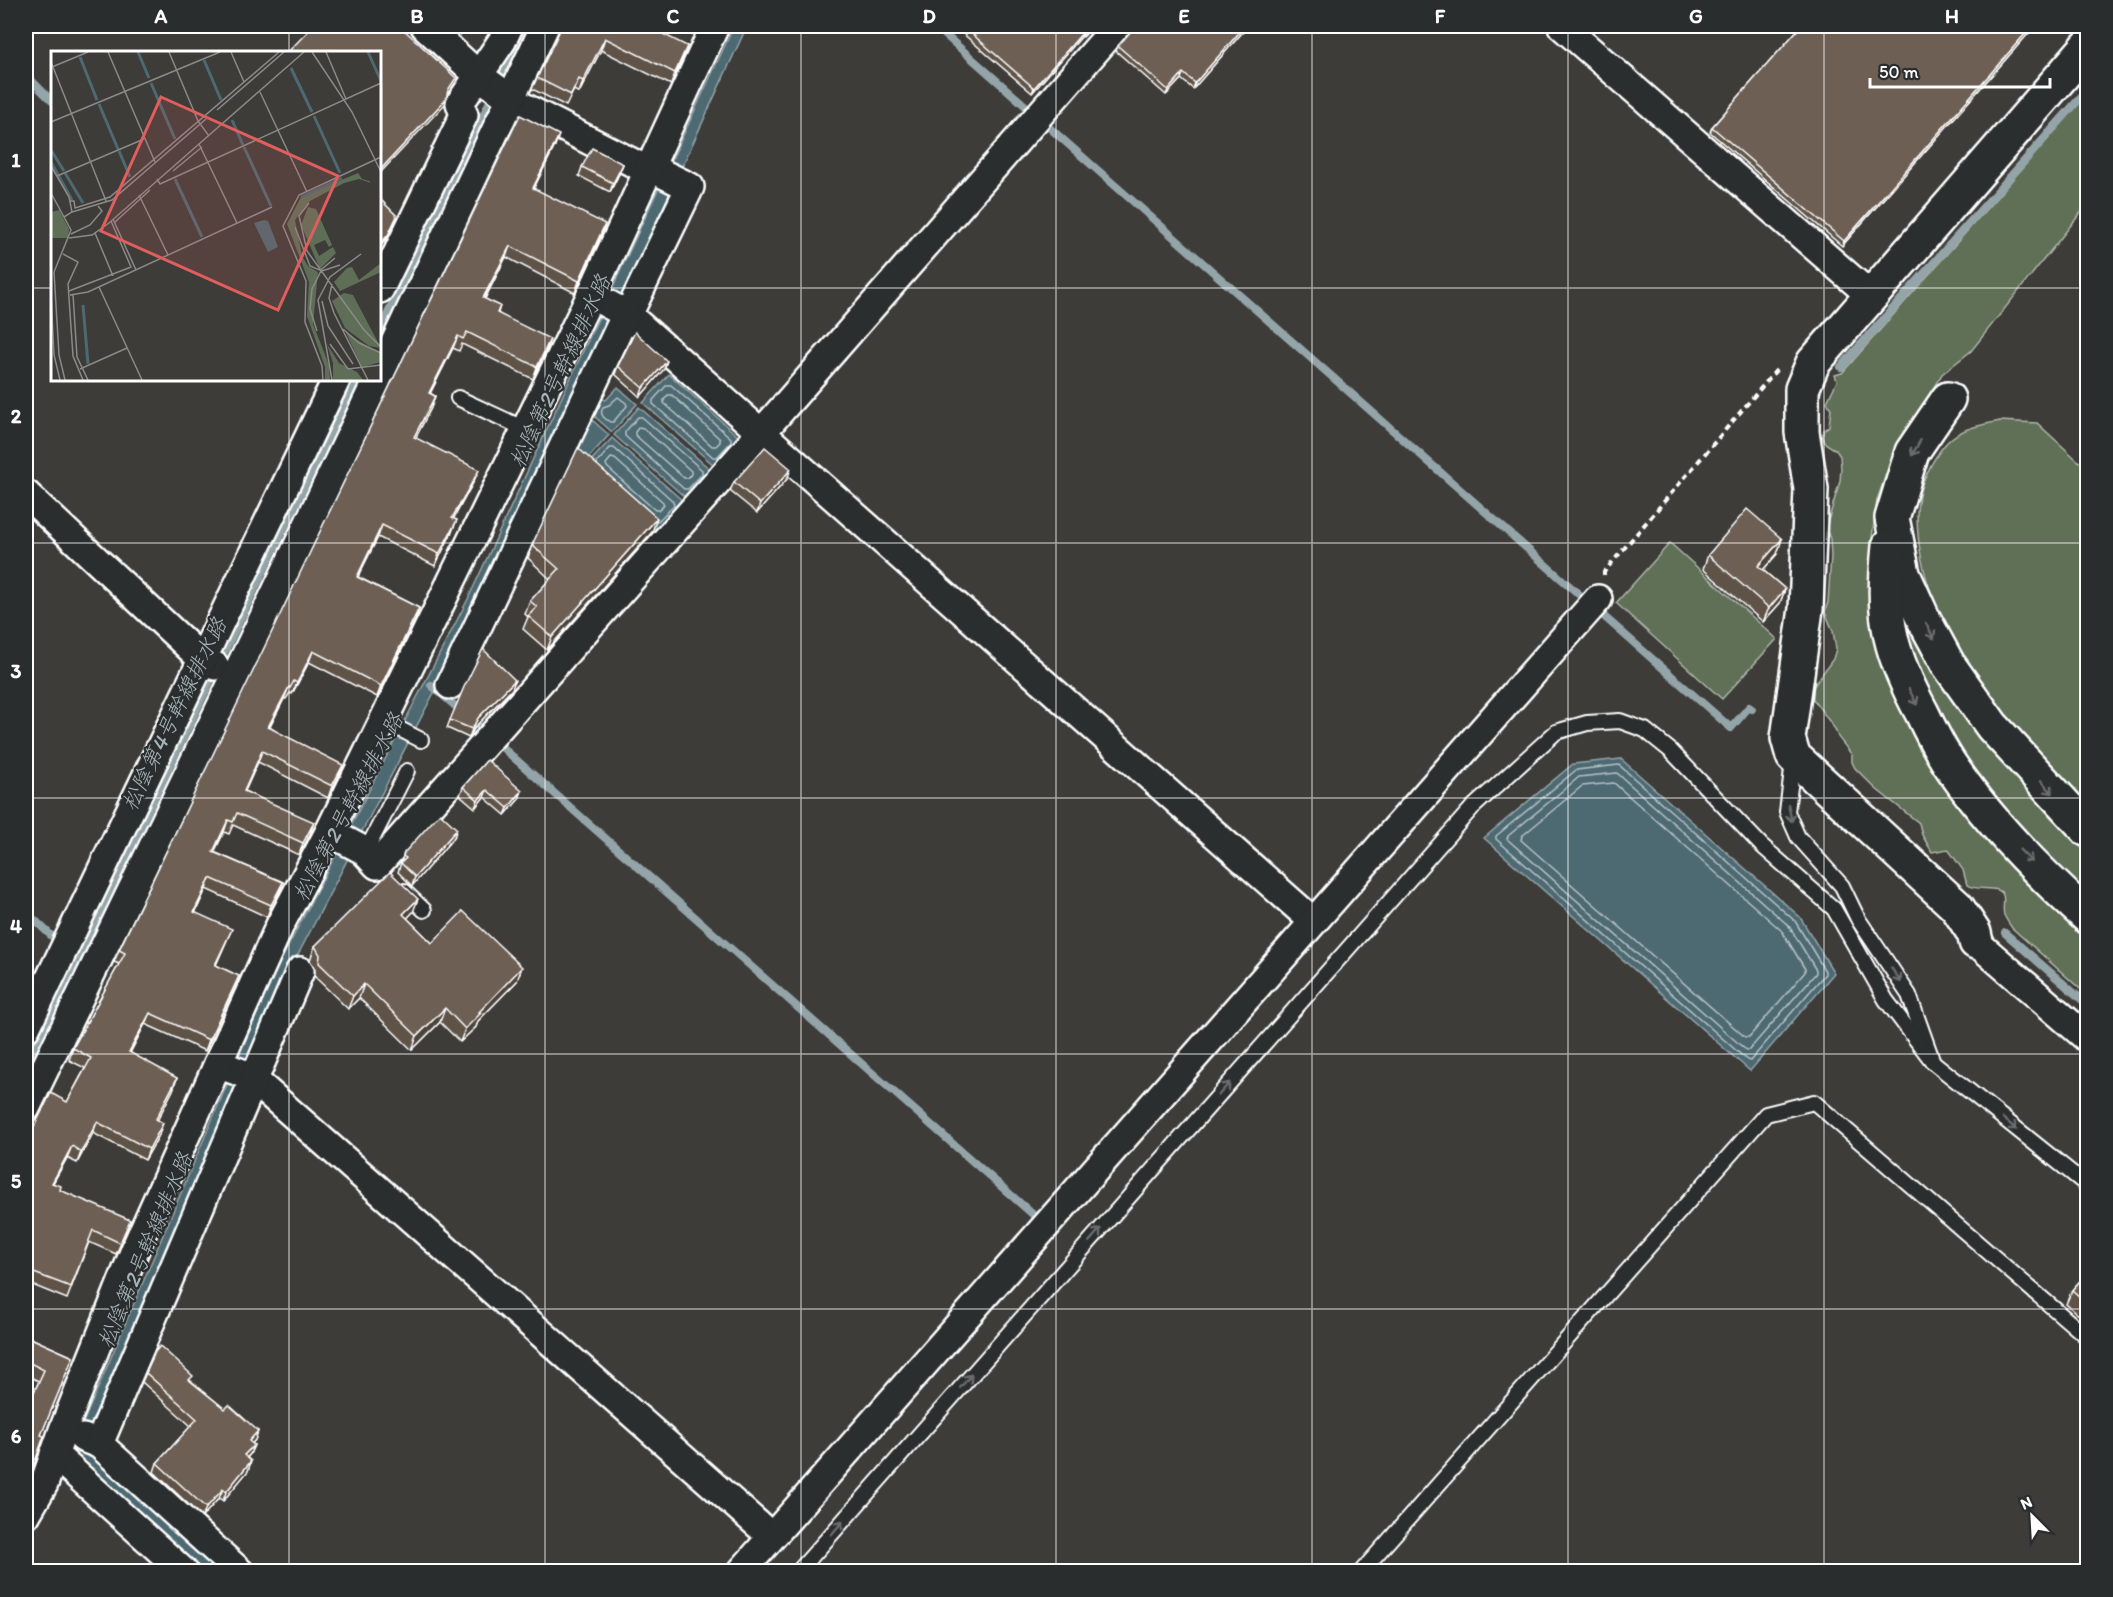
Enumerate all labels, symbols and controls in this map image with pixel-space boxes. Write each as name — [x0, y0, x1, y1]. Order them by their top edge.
text: A — [154, 4, 168, 28]
text: B — [411, 4, 424, 28]
text: C — [667, 4, 680, 28]
text: D — [922, 4, 936, 28]
text: E — [1178, 4, 1190, 28]
text: F — [1435, 4, 1446, 28]
text: G — [1689, 4, 1703, 28]
text: H — [1945, 4, 1959, 28]
inset map — [51, 51, 381, 381]
scale bar — [1870, 51, 2050, 89]
text: 50 m — [1879, 61, 1919, 83]
text: 1 — [11, 148, 21, 172]
water label: 松陰第2号幹線排水路 — [503, 269, 617, 472]
text: 2 — [11, 404, 22, 428]
one-way arrow — [1910, 439, 1922, 456]
water label: 松陰第4号幹線排水路 — [116, 611, 233, 815]
one-way arrow — [1924, 622, 1936, 639]
text: 3 — [11, 659, 22, 683]
one-way arrow — [1908, 688, 1920, 706]
water label: 松陰第2号幹線排水路 — [287, 706, 410, 906]
one-way arrow — [2040, 779, 2054, 794]
one-way arrow — [1785, 803, 1796, 822]
one-way arrow — [2018, 848, 2033, 863]
text: 4 — [10, 914, 22, 938]
one-way arrow — [1890, 966, 1902, 982]
one-way arrow — [1217, 1082, 1231, 1097]
one-way arrow — [2002, 1118, 2018, 1131]
water label: 松陰第2号幹線排水路 — [92, 1146, 199, 1352]
text: 5 — [11, 1169, 22, 1193]
one-way arrow — [1088, 1228, 1102, 1243]
one-way arrow — [959, 1374, 973, 1389]
text: 6 — [11, 1424, 22, 1448]
north arrow — [2002, 1486, 2062, 1546]
text: N — [2017, 1492, 2035, 1514]
one-way arrow — [830, 1521, 844, 1536]

